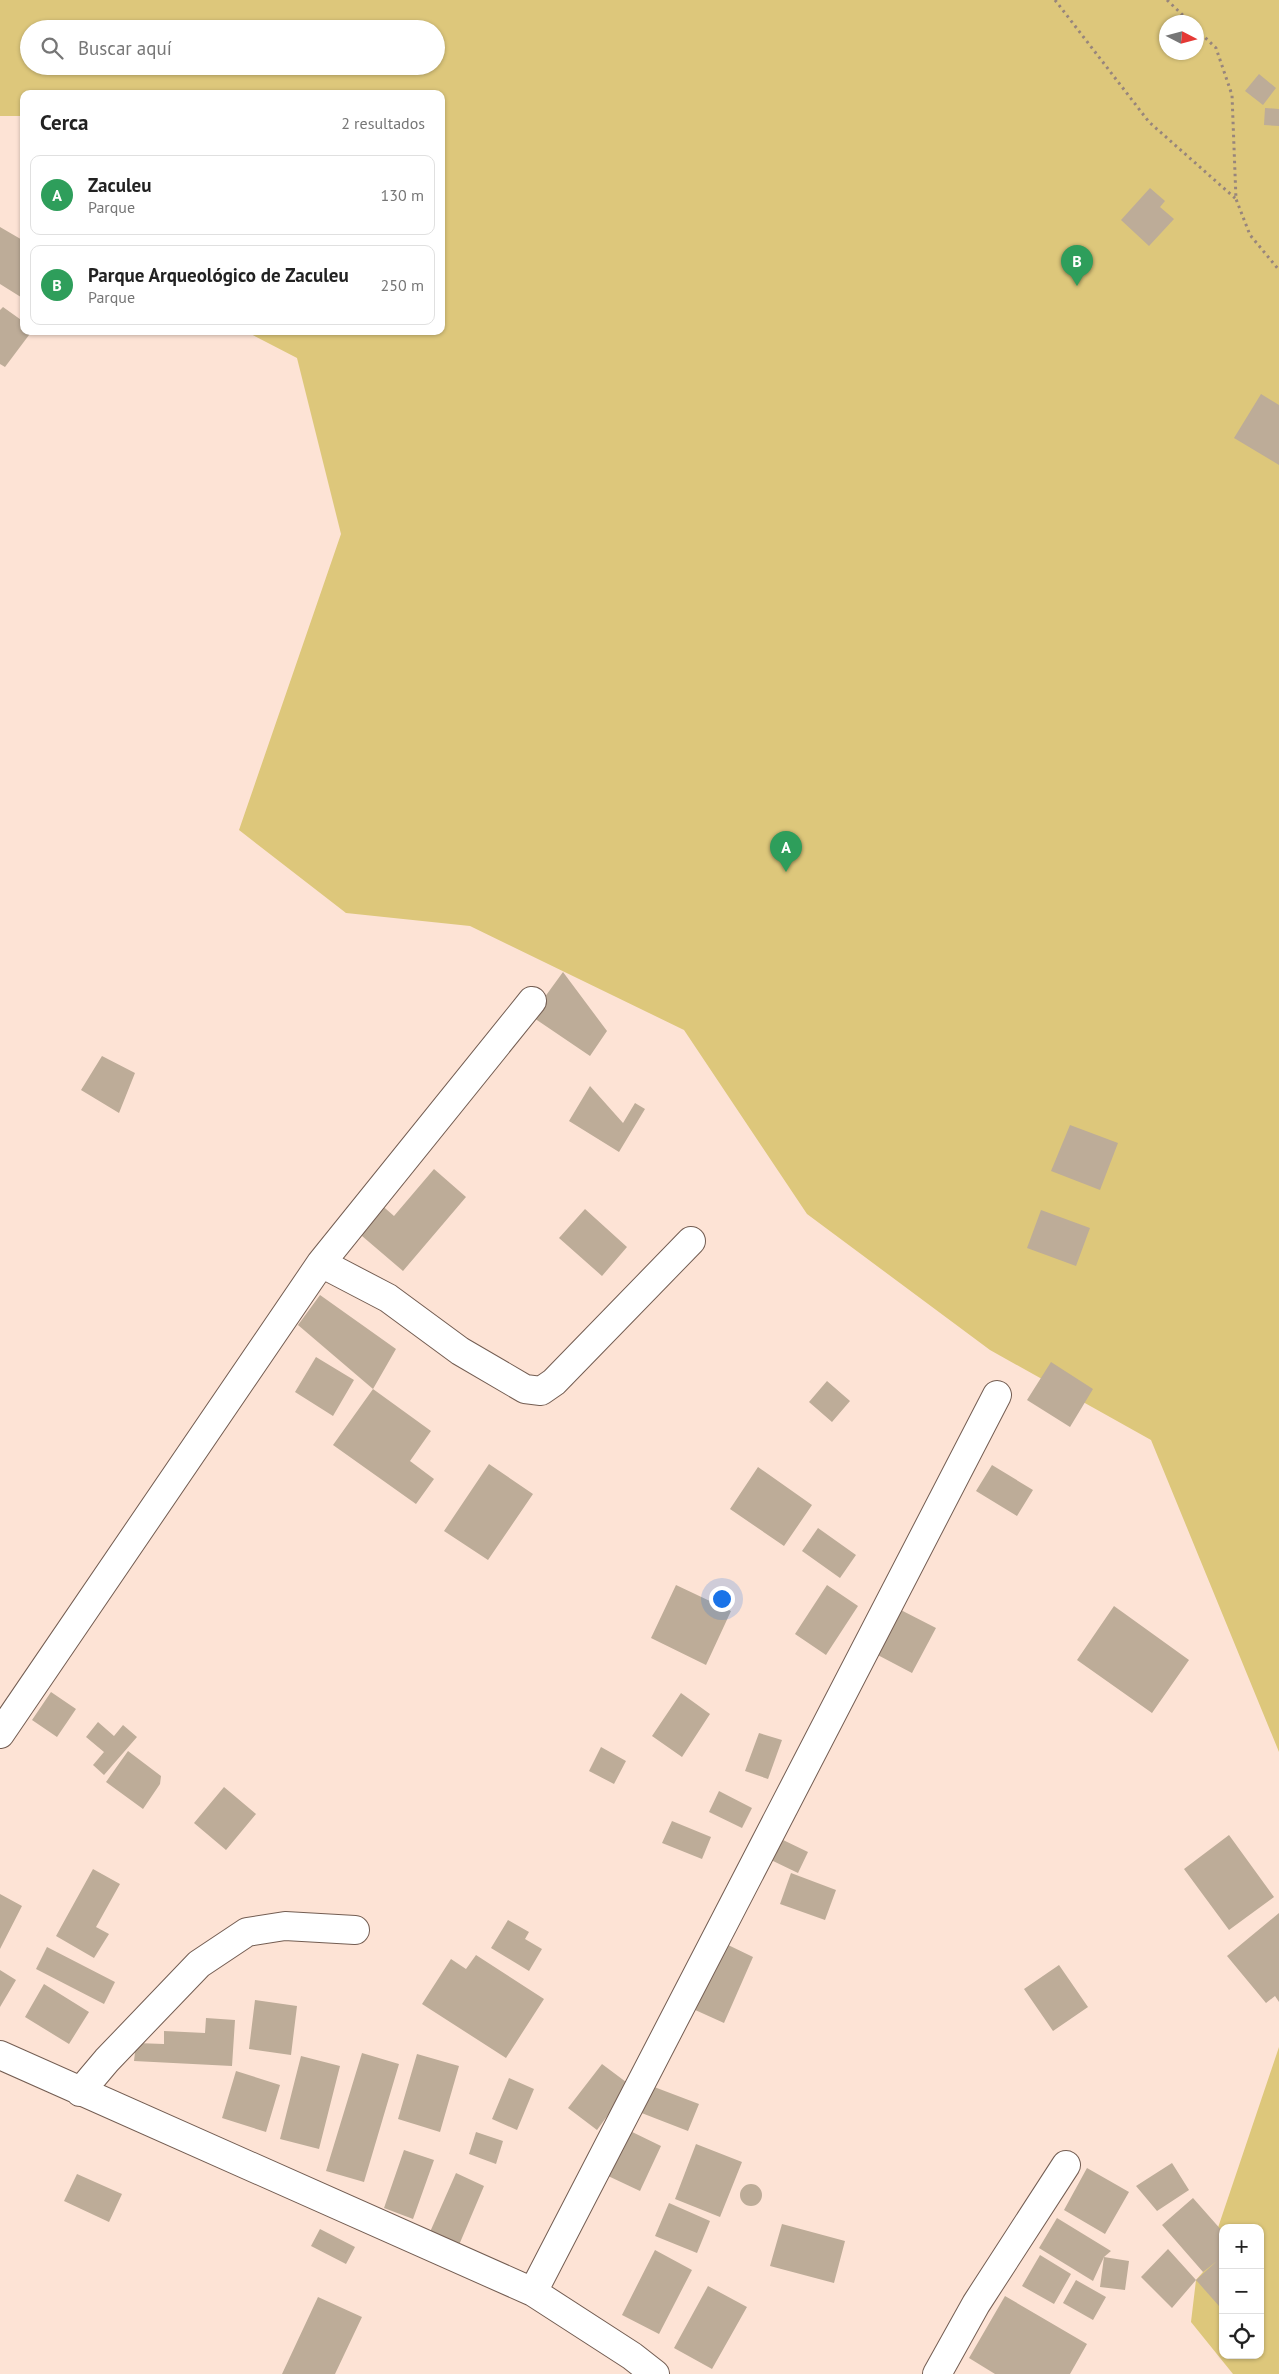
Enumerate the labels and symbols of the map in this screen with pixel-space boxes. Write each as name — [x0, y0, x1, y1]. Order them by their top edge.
north arrow — [1159, 15, 1204, 60]
pin: B — [1061, 245, 1093, 286]
pin: A — [770, 831, 802, 872]
your location — [709, 1586, 735, 1612]

